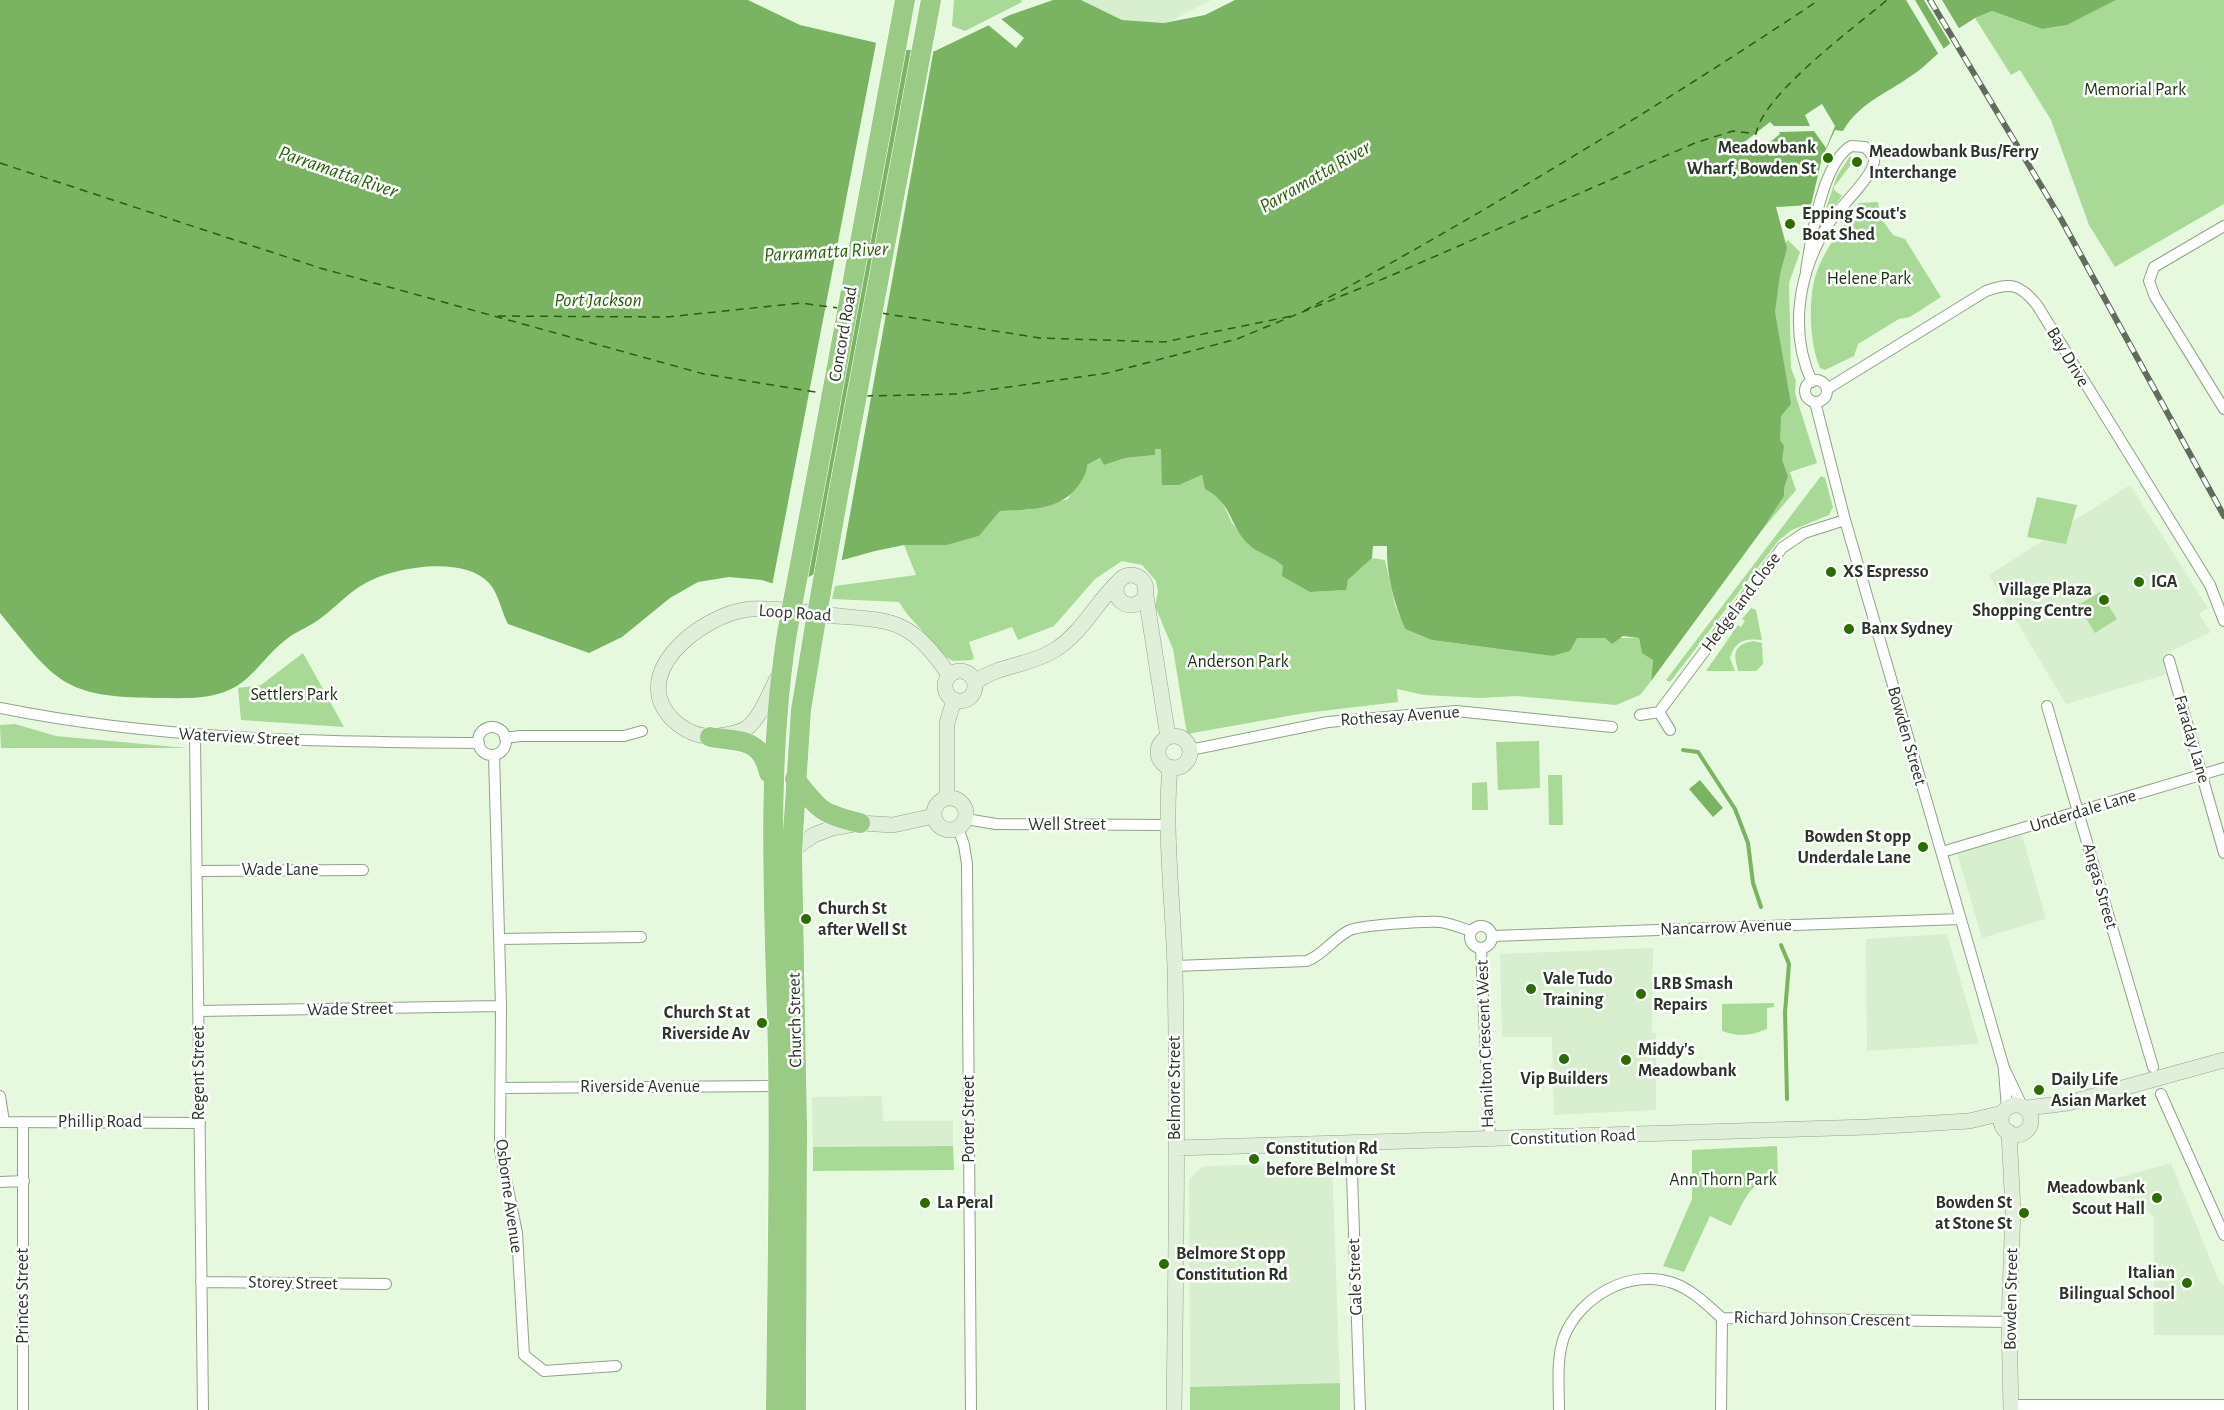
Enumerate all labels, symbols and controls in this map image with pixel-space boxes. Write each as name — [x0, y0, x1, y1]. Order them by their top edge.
park label: Memorial Park — [2084, 79, 2186, 101]
water label: Parramatta River — [1255, 136, 1375, 218]
place label: Meadowbank Wharf, Bowden St — [1687, 137, 1816, 180]
water label: Parramatta River — [275, 140, 401, 204]
place label: Meadowbank Bus/Ferry Interchange — [1869, 141, 2039, 184]
marker: Meadowbank Wharf, Bowden St — [1821, 151, 1835, 165]
marker: Meadowbank Bus/Ferry Interchange — [1850, 155, 1864, 169]
place label: Epping Scout's Boat Shed — [1802, 203, 1906, 246]
marker: Epping Scout's Boat Shed — [1783, 217, 1797, 231]
water label: Parramatta River — [763, 237, 889, 267]
park label: Helene Park — [1827, 268, 1911, 290]
street label: Concord Road — [824, 285, 862, 383]
water label: Port Jackson — [554, 288, 642, 312]
street label: Bay Drive — [2042, 323, 2094, 391]
street label: Hedgeland Close — [1697, 548, 1785, 656]
place label: XS Espresso — [1843, 561, 1929, 583]
marker: XS Espresso — [1824, 565, 1838, 579]
place label: IGA — [2151, 571, 2178, 593]
marker: IGA — [2132, 575, 2146, 589]
place label: Village Plaza Shopping Centre — [1972, 579, 2092, 622]
marker: Village Plaza Shopping Centre — [2097, 593, 2111, 607]
street label: Loop Road — [758, 600, 832, 626]
place label: Banx Sydney — [1861, 618, 1952, 640]
marker: Banx Sydney — [1842, 622, 1856, 636]
park label: Anderson Park — [1187, 651, 1289, 673]
park label: Settlers Park — [250, 684, 338, 706]
street label: Bowden Street — [1883, 684, 1931, 788]
street label: Faraday Lane — [2169, 692, 2215, 786]
street label: Rothesay Avenue — [1340, 701, 1460, 731]
street label: Waterview Street — [178, 723, 300, 751]
street label: Underdale Lane — [2027, 785, 2139, 837]
street label: Well Street — [1028, 814, 1106, 836]
place label: Bowden St opp Underdale Lane — [1798, 826, 1911, 868]
marker: Bowden St opp Underdale Lane — [1916, 840, 1930, 854]
street label: Angas Street — [2077, 841, 2123, 931]
street label: Wade Lane — [241, 859, 319, 881]
place label: Church St after Well St — [818, 898, 907, 940]
marker: Church St after Well St — [799, 912, 813, 926]
street label: Nancarrow Avenue — [1660, 914, 1792, 940]
street label: Hamilton Crescent West — [1471, 959, 1499, 1129]
place label: Vale Tudo Training — [1543, 968, 1613, 1010]
street label: Church Street — [783, 972, 807, 1068]
place label: LRB Smash Repairs — [1653, 973, 1733, 1016]
marker: Vale Tudo Training — [1524, 982, 1538, 996]
marker: LRB Smash Repairs — [1634, 987, 1648, 1001]
street label: Wade Street — [307, 997, 393, 1021]
place label: Church St at Riverside Av — [661, 1002, 750, 1044]
marker: Church St at Riverside Av — [755, 1016, 769, 1030]
street label: Regent Street — [188, 1026, 210, 1120]
street label: Belmore Street — [1164, 1036, 1186, 1140]
place label: Middy's Meadowbank — [1638, 1039, 1736, 1082]
marker: Vip Builders — [1557, 1052, 1571, 1066]
marker: Middy's Meadowbank — [1619, 1053, 1633, 1067]
place label: Vip Builders — [1520, 1068, 1608, 1090]
place label: Daily Life Asian Market — [2051, 1069, 2146, 1112]
street label: Porter Street — [958, 1075, 980, 1163]
street label: Riverside Avenue — [580, 1076, 700, 1098]
marker: Daily Life Asian Market — [2032, 1083, 2046, 1097]
street label: Phillip Road — [58, 1111, 142, 1133]
street label: Constitution Road — [1510, 1124, 1636, 1150]
street label: Osborne Avenue — [490, 1138, 528, 1254]
place label: Constitution Rd before Belmore St — [1266, 1138, 1395, 1180]
marker: Constitution Rd before Belmore St — [1247, 1152, 1261, 1166]
park label: Ann Thorn Park — [1669, 1169, 1777, 1191]
place label: Meadowbank Scout Hall — [2047, 1177, 2145, 1220]
marker: Meadowbank Scout Hall — [2150, 1191, 2164, 1205]
place label: La Peral — [937, 1192, 994, 1214]
place label: Bowden St at Stone St — [1935, 1192, 2012, 1234]
marker: La Peral — [918, 1196, 932, 1210]
marker: Bowden St at Stone St — [2017, 1206, 2031, 1220]
street label: Gale Street — [1343, 1238, 1367, 1316]
place label: Belmore St opp Constitution Rd — [1176, 1243, 1288, 1286]
street label: Princes Street — [12, 1248, 34, 1344]
street label: Bowden Street — [1999, 1248, 2023, 1350]
marker: Belmore St opp Constitution Rd — [1157, 1257, 1171, 1271]
place label: Italian Bilingual School — [2059, 1262, 2175, 1304]
street label: Storey Street — [248, 1271, 338, 1295]
marker: Italian Bilingual School — [2180, 1276, 2194, 1290]
street label: Richard Johnson Crescent — [1733, 1307, 1911, 1331]

